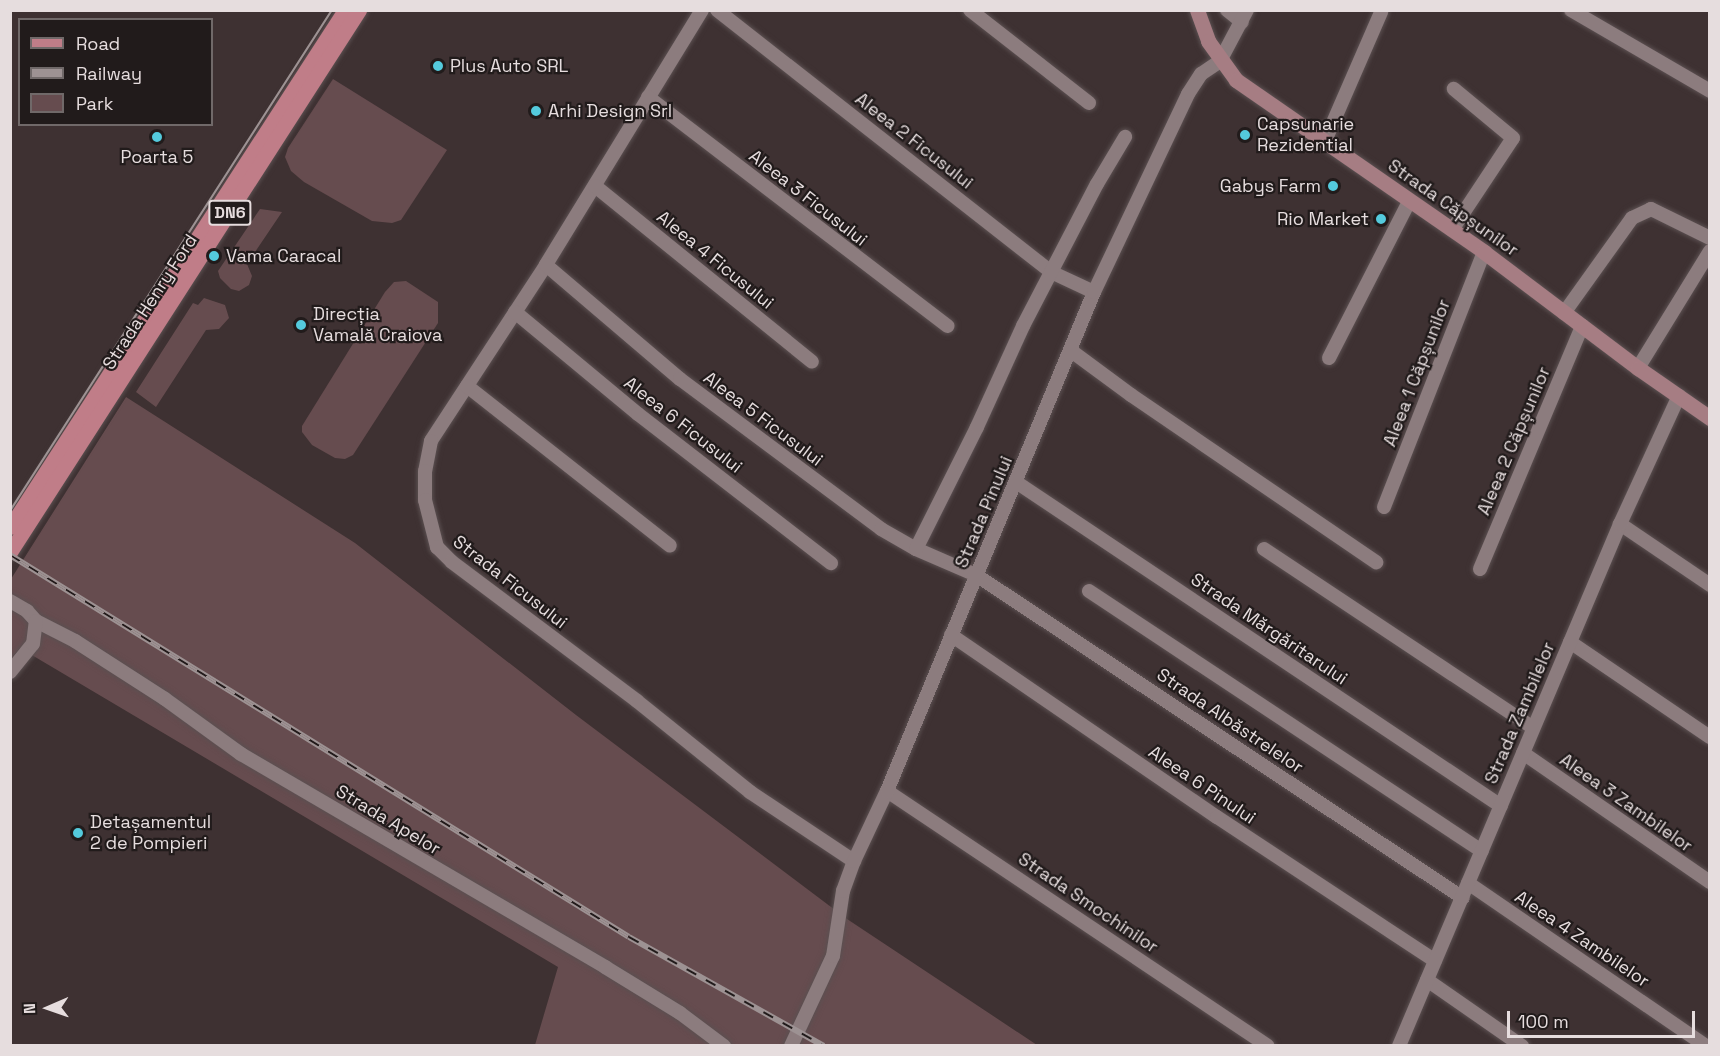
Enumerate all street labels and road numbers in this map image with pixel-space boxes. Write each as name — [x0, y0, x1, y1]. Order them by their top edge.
street label: Aleea 2 Ficusului — [851, 88, 977, 194]
street label: Aleea 3 Ficusului — [745, 145, 871, 251]
street label: Strada Căpșunilor — [1384, 155, 1522, 261]
road number: DN6 — [208, 200, 252, 226]
street label: Aleea 4 Ficusului — [652, 206, 778, 314]
street label: Strada Henry Ford — [98, 230, 202, 374]
street label: Aleea 1 Căpșunilor — [1379, 296, 1455, 450]
street label: Aleea 2 Căpșunilor — [1473, 363, 1555, 519]
street label: Aleea 5 Ficusului — [699, 367, 827, 471]
street label: Aleea 6 Ficusului — [620, 372, 746, 478]
street label: Strada Pinului — [951, 453, 1017, 571]
street label: Strada Ficusului — [449, 531, 571, 633]
street label: Strada Mărgăritarului — [1187, 569, 1351, 689]
street label: Strada Zambilelor — [1480, 639, 1560, 787]
street label: Strada Albăstrelelor — [1153, 664, 1307, 778]
street label: Aleea 6 Pinului — [1144, 741, 1260, 829]
street label: Aleea 3 Zambilelor — [1555, 749, 1697, 857]
street label: Strada Apelor — [332, 780, 444, 860]
street label: Strada Smochinilor — [1014, 848, 1162, 958]
street label: Aleea 4 Zambilelor — [1511, 886, 1653, 992]

